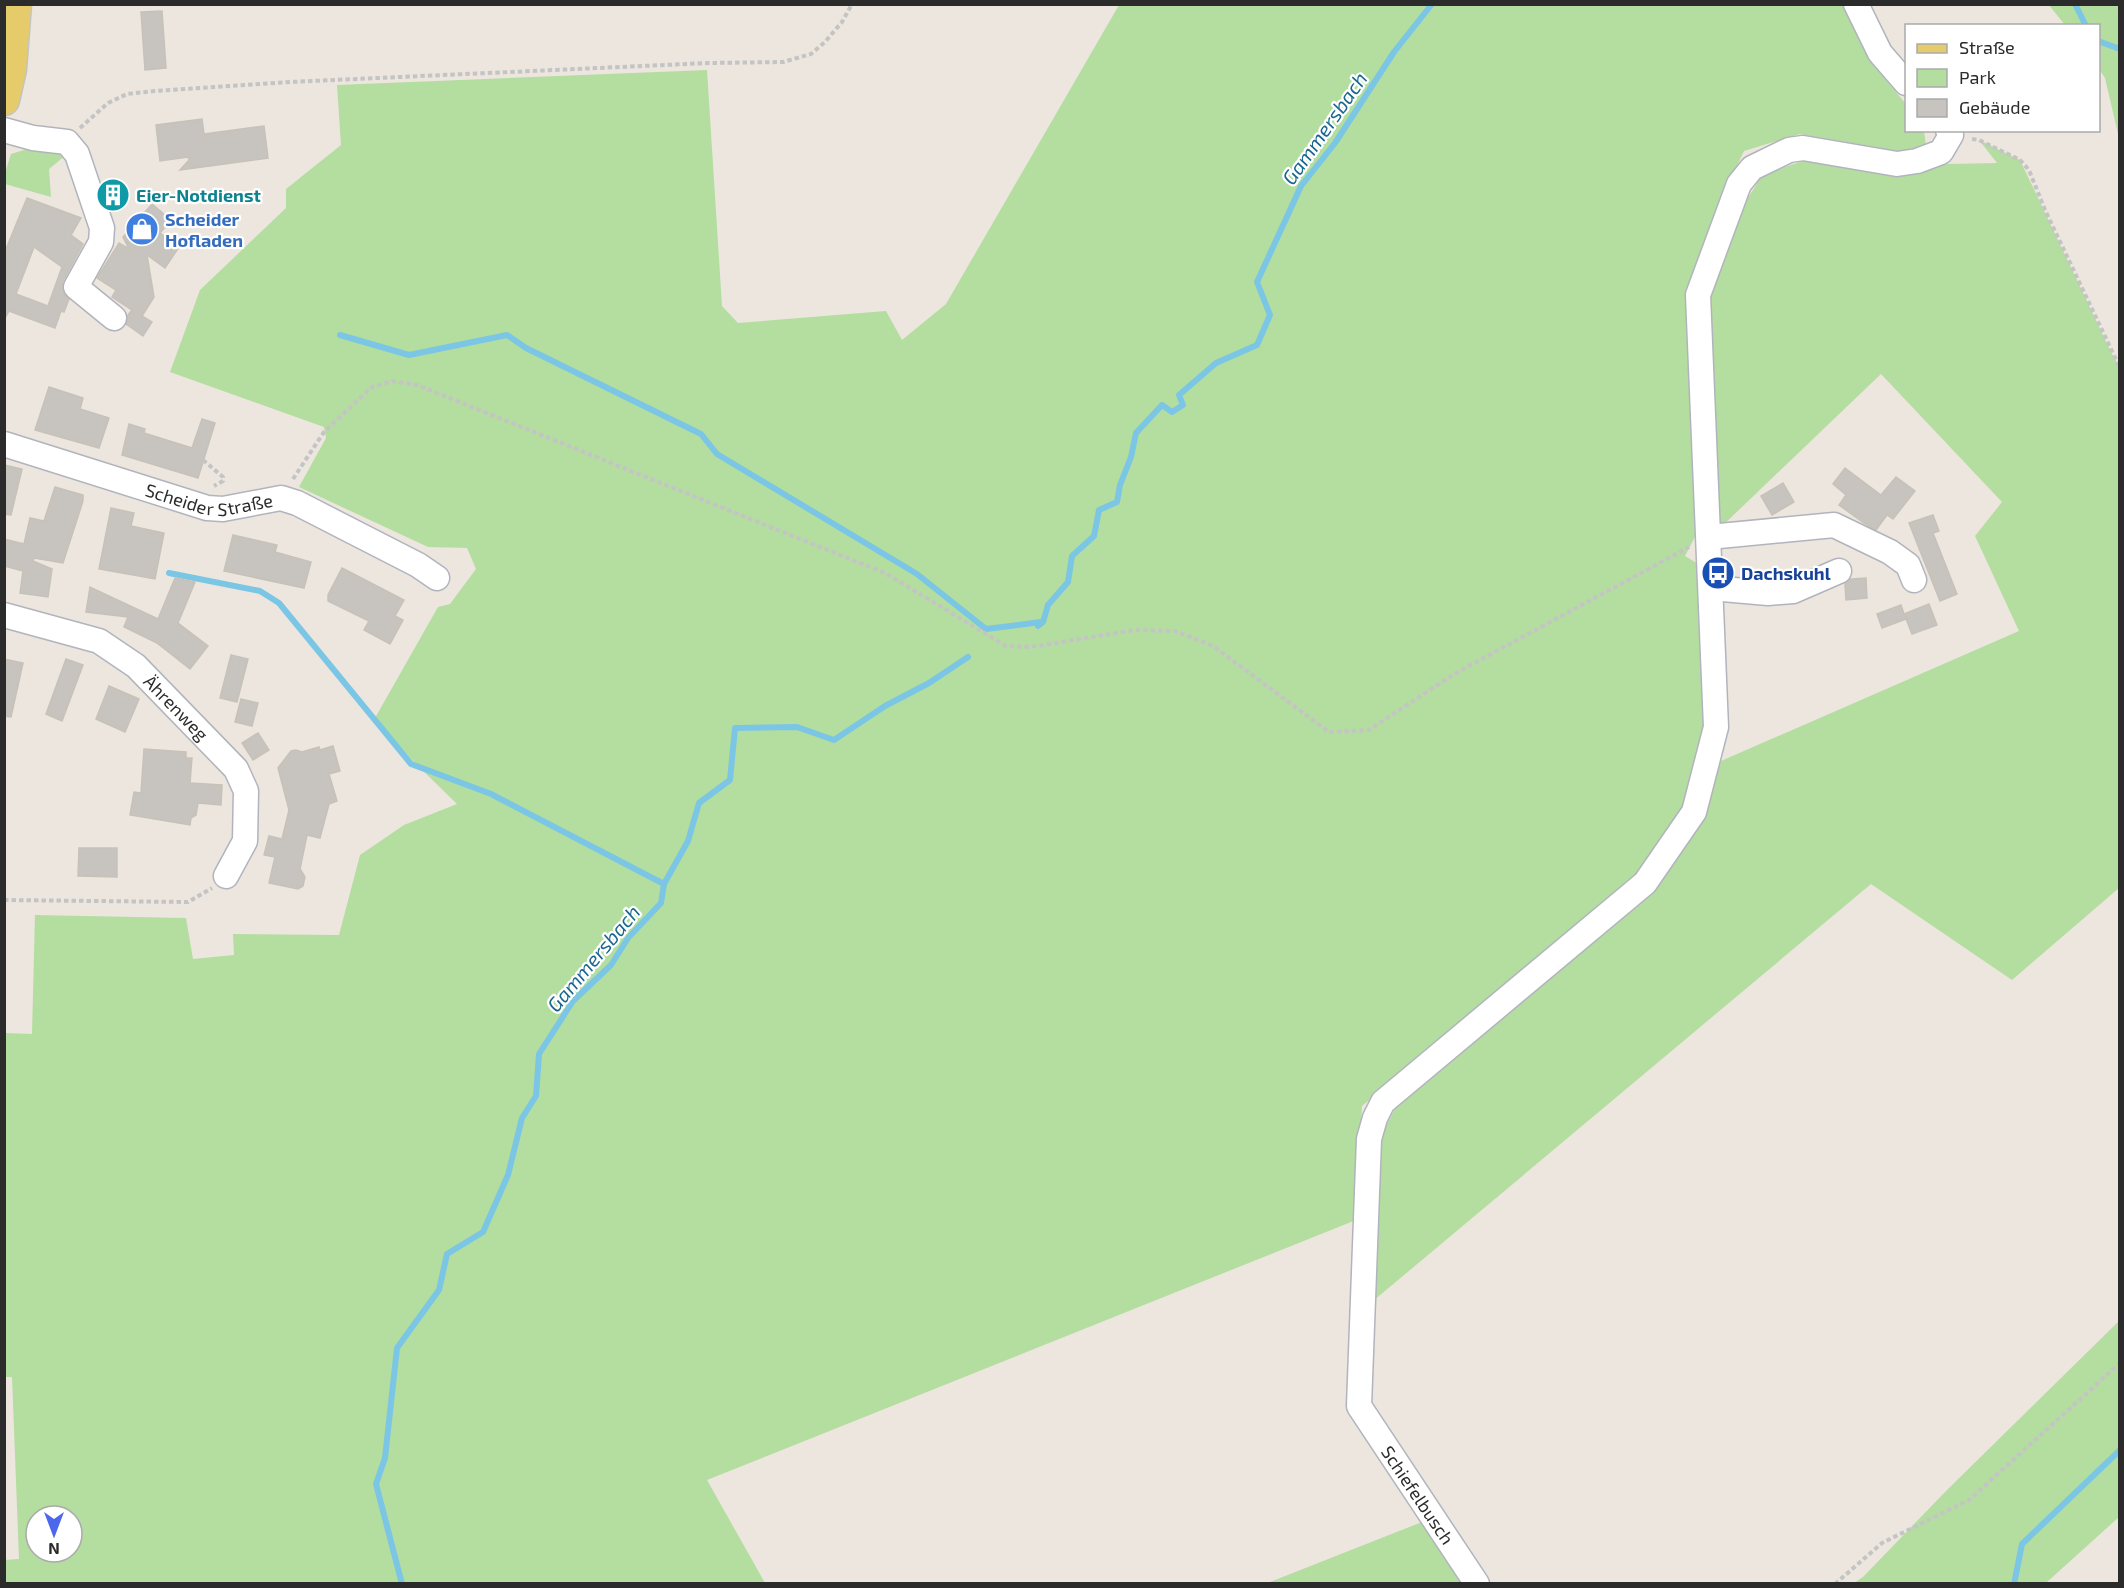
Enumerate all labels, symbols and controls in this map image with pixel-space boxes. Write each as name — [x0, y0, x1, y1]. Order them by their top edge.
legend — [1905, 24, 2100, 132]
text: Straße — [1959, 36, 2015, 58]
text: Park — [1959, 66, 1996, 88]
water label: Gammersbach — [1276, 67, 1372, 189]
text: Gebäude — [1959, 96, 2030, 118]
building icon: Eier-Notdienst — [95, 177, 131, 213]
place label: Eier-Notdienst — [136, 184, 261, 206]
place label: Scheider Hofladen — [165, 208, 243, 251]
shop icon: Scheider Hofladen — [124, 211, 160, 247]
street label: Scheider Straße — [143, 478, 274, 520]
bus stop icon: Dachskuhl — [1700, 555, 1736, 591]
place label: Dachskuhl — [1741, 562, 1831, 584]
street label: Ährenweg — [139, 670, 213, 745]
water label: Gammersbach — [541, 900, 645, 1016]
street label: Schiefelbusch — [1377, 1442, 1459, 1548]
north arrow — [24, 1504, 84, 1564]
text: N — [48, 1540, 60, 1559]

